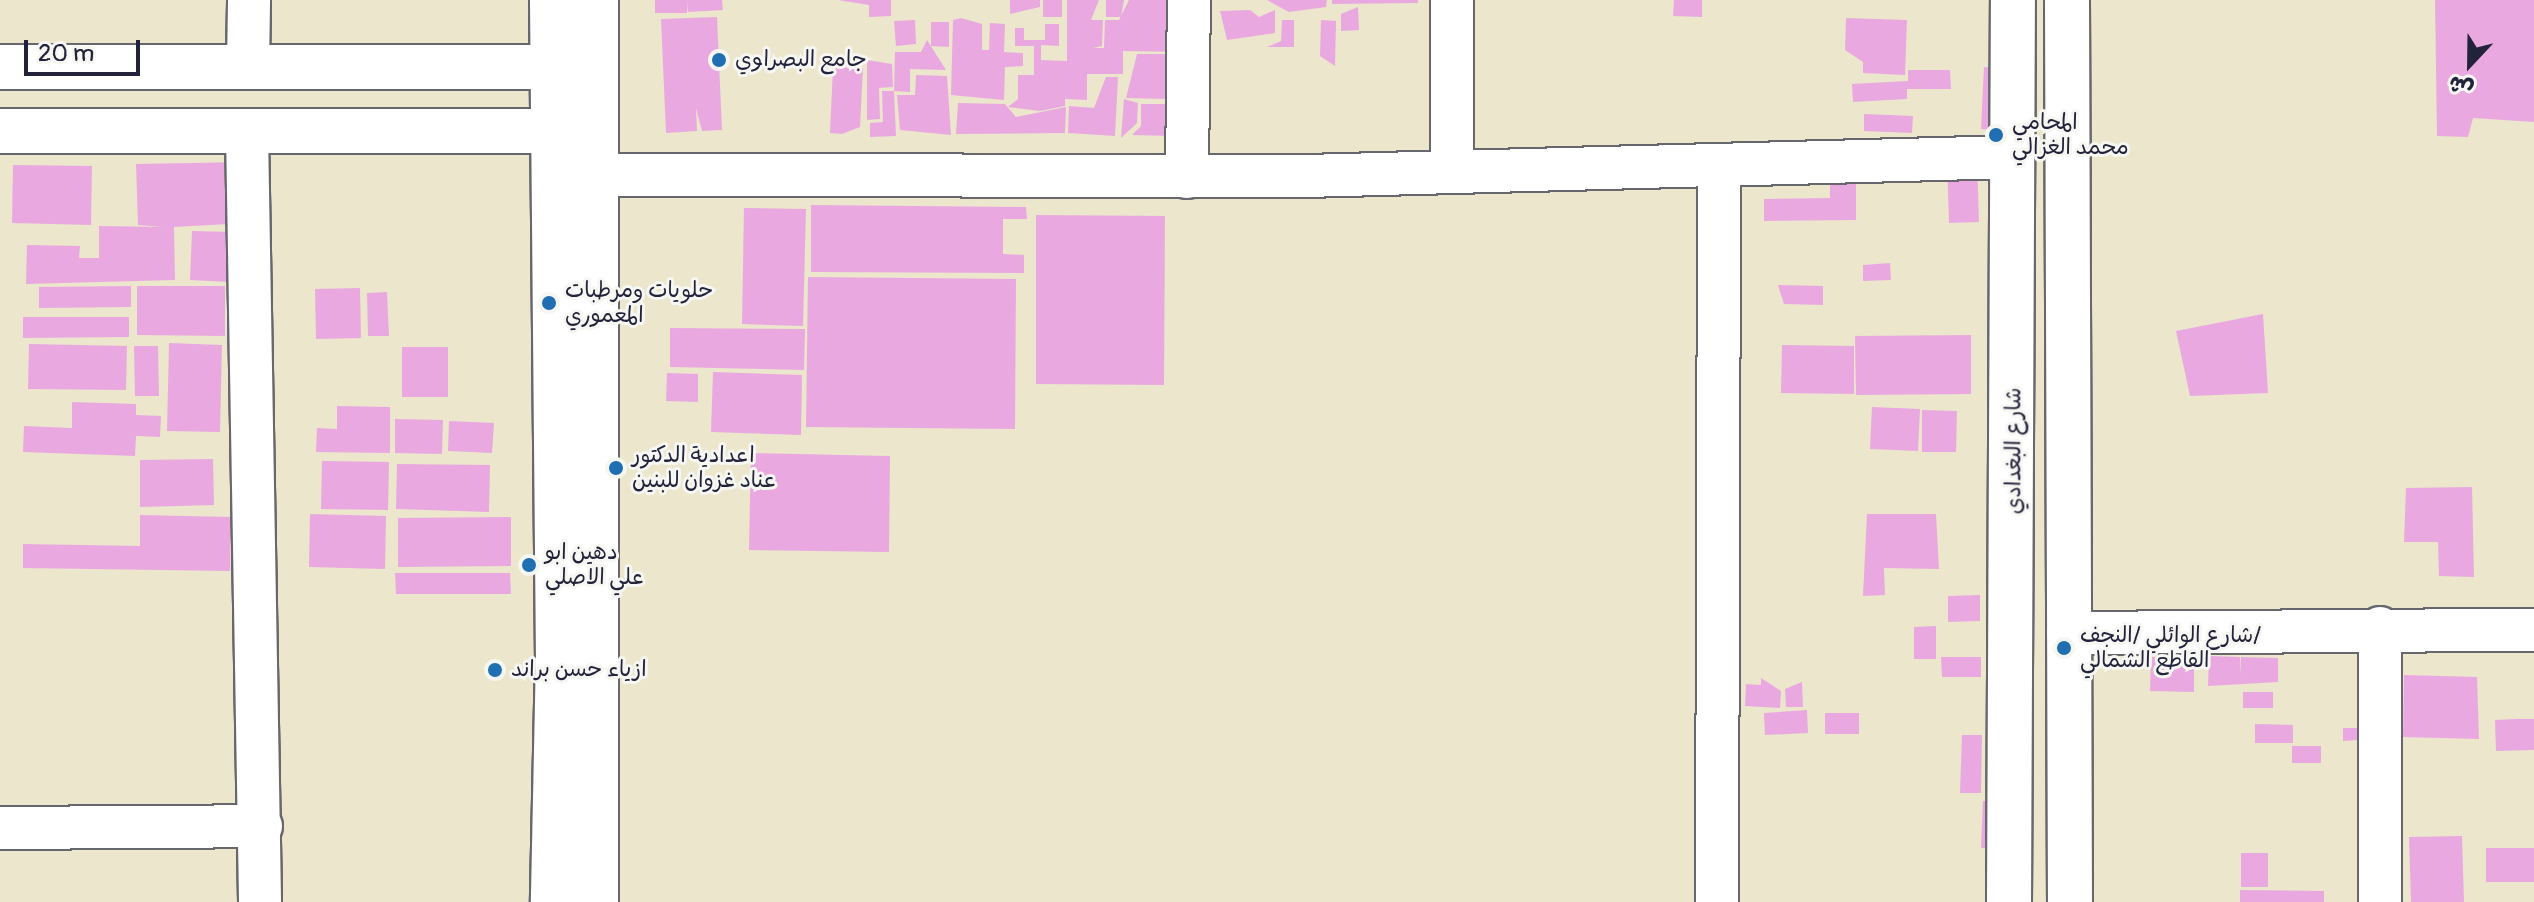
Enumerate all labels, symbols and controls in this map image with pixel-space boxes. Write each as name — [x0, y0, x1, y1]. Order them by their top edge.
scale bar — [28, 24, 144, 74]
north arrow — [2430, 24, 2510, 104]
text: 20 m — [38, 39, 94, 68]
place label: جامع البصراوي — [735, 47, 867, 73]
marker: جامع البصراوي — [710, 51, 728, 69]
text: ش — [2445, 69, 2477, 104]
place label: المحامي محمد الغزالي — [2012, 109, 2129, 160]
marker: المحامي محمد الغزالي — [1987, 126, 2005, 144]
place label: حلويات ومرطبات المعموري — [565, 277, 713, 328]
marker: حلويات ومرطبات المعموري — [540, 294, 558, 312]
street label: شارع البغدادي — [2001, 388, 2027, 514]
place label: اعدادية الدكتور عناد غزوان للبنين — [632, 442, 775, 494]
marker: اعدادية الدكتور عناد غزوان للبنين — [607, 459, 625, 477]
place label: دهين ابو علي الاصلي — [545, 539, 643, 590]
marker: دهين ابو علي الاصلي — [520, 556, 538, 574]
place label: شارع الوائلي /النجف/ القاطع الشمالي — [2080, 622, 2261, 674]
marker: شارع الوائلي /النجف/ القاطع الشمالي — [2055, 639, 2073, 657]
place label: ازياء حسن براند — [511, 657, 647, 683]
marker: ازياء حسن براند — [486, 661, 504, 679]

